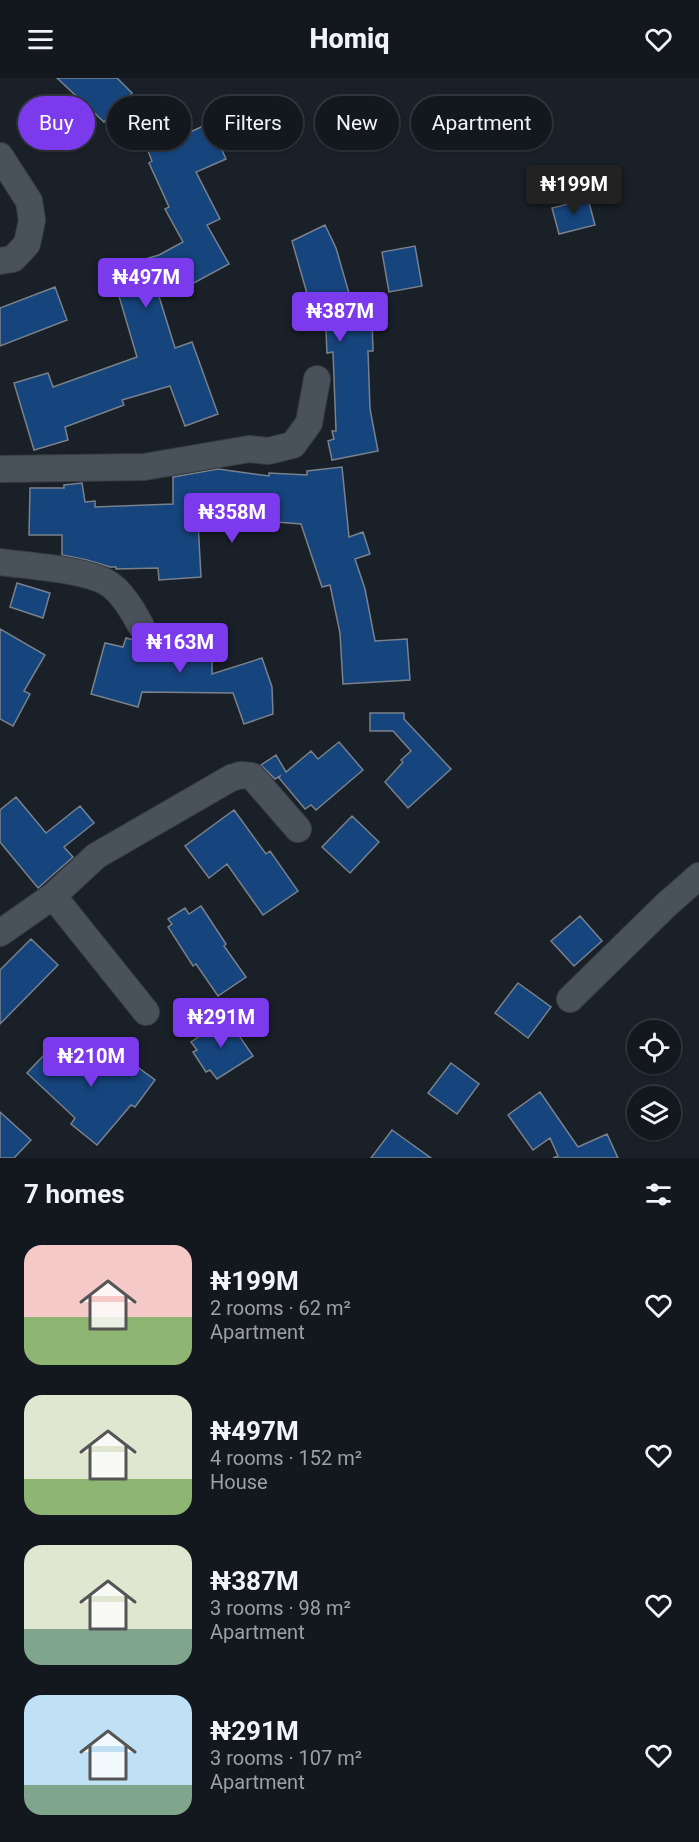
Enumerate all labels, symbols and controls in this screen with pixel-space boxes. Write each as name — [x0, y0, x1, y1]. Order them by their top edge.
icon: menu — [24, 23, 57, 56]
text: Homiq — [309, 23, 390, 55]
icon: heart — [642, 23, 675, 56]
chip: Buy — [18, 96, 95, 150]
chip: Rent — [107, 96, 191, 150]
chip: Filters — [203, 96, 303, 150]
chip: New — [315, 96, 399, 150]
chip: Apartment — [411, 96, 552, 150]
pin: ₦199M — [532, 165, 616, 216]
text: ₦199M — [540, 172, 608, 196]
pin: ₦497M — [104, 258, 188, 309]
text: ₦497M — [112, 265, 180, 289]
pin: ₦387M — [298, 292, 382, 343]
text: ₦387M — [306, 299, 374, 323]
pin: ₦358M — [190, 493, 274, 544]
text: ₦358M — [198, 500, 266, 524]
pin: ₦163M — [138, 623, 222, 674]
text: ₦163M — [146, 630, 214, 654]
pin: ₦291M — [179, 998, 263, 1049]
text: ₦291M — [187, 1005, 255, 1029]
map controls — [627, 1020, 681, 1140]
button: locate — [627, 1020, 681, 1074]
pin: ₦210M — [49, 1037, 133, 1088]
text: ₦210M — [57, 1044, 125, 1068]
button: layers — [627, 1086, 681, 1140]
icon: filters — [642, 1178, 675, 1211]
text: 7 homes — [24, 1179, 125, 1209]
text: ₦199M — [210, 1266, 299, 1296]
icon: home — [72, 1269, 144, 1341]
icon: heart — [642, 1289, 675, 1322]
text: 2 rooms · 62 m² — [210, 1296, 351, 1320]
text: Apartment — [210, 1320, 305, 1344]
text: ₦497M — [210, 1416, 299, 1446]
icon: home — [72, 1419, 144, 1491]
icon: heart — [642, 1439, 675, 1472]
text: 4 rooms · 152 m² — [210, 1446, 362, 1470]
text: House — [210, 1470, 268, 1494]
text: ₦387M — [210, 1566, 299, 1596]
icon: home — [72, 1569, 144, 1641]
icon: heart — [642, 1589, 675, 1622]
text: 3 rooms · 98 m² — [210, 1596, 351, 1620]
text: Apartment — [210, 1620, 305, 1644]
text: ₦291M — [210, 1716, 299, 1746]
icon: home — [72, 1719, 144, 1791]
icon: heart — [642, 1739, 675, 1772]
text: 3 rooms · 107 m² — [210, 1746, 362, 1770]
text: Apartment — [210, 1770, 305, 1794]

